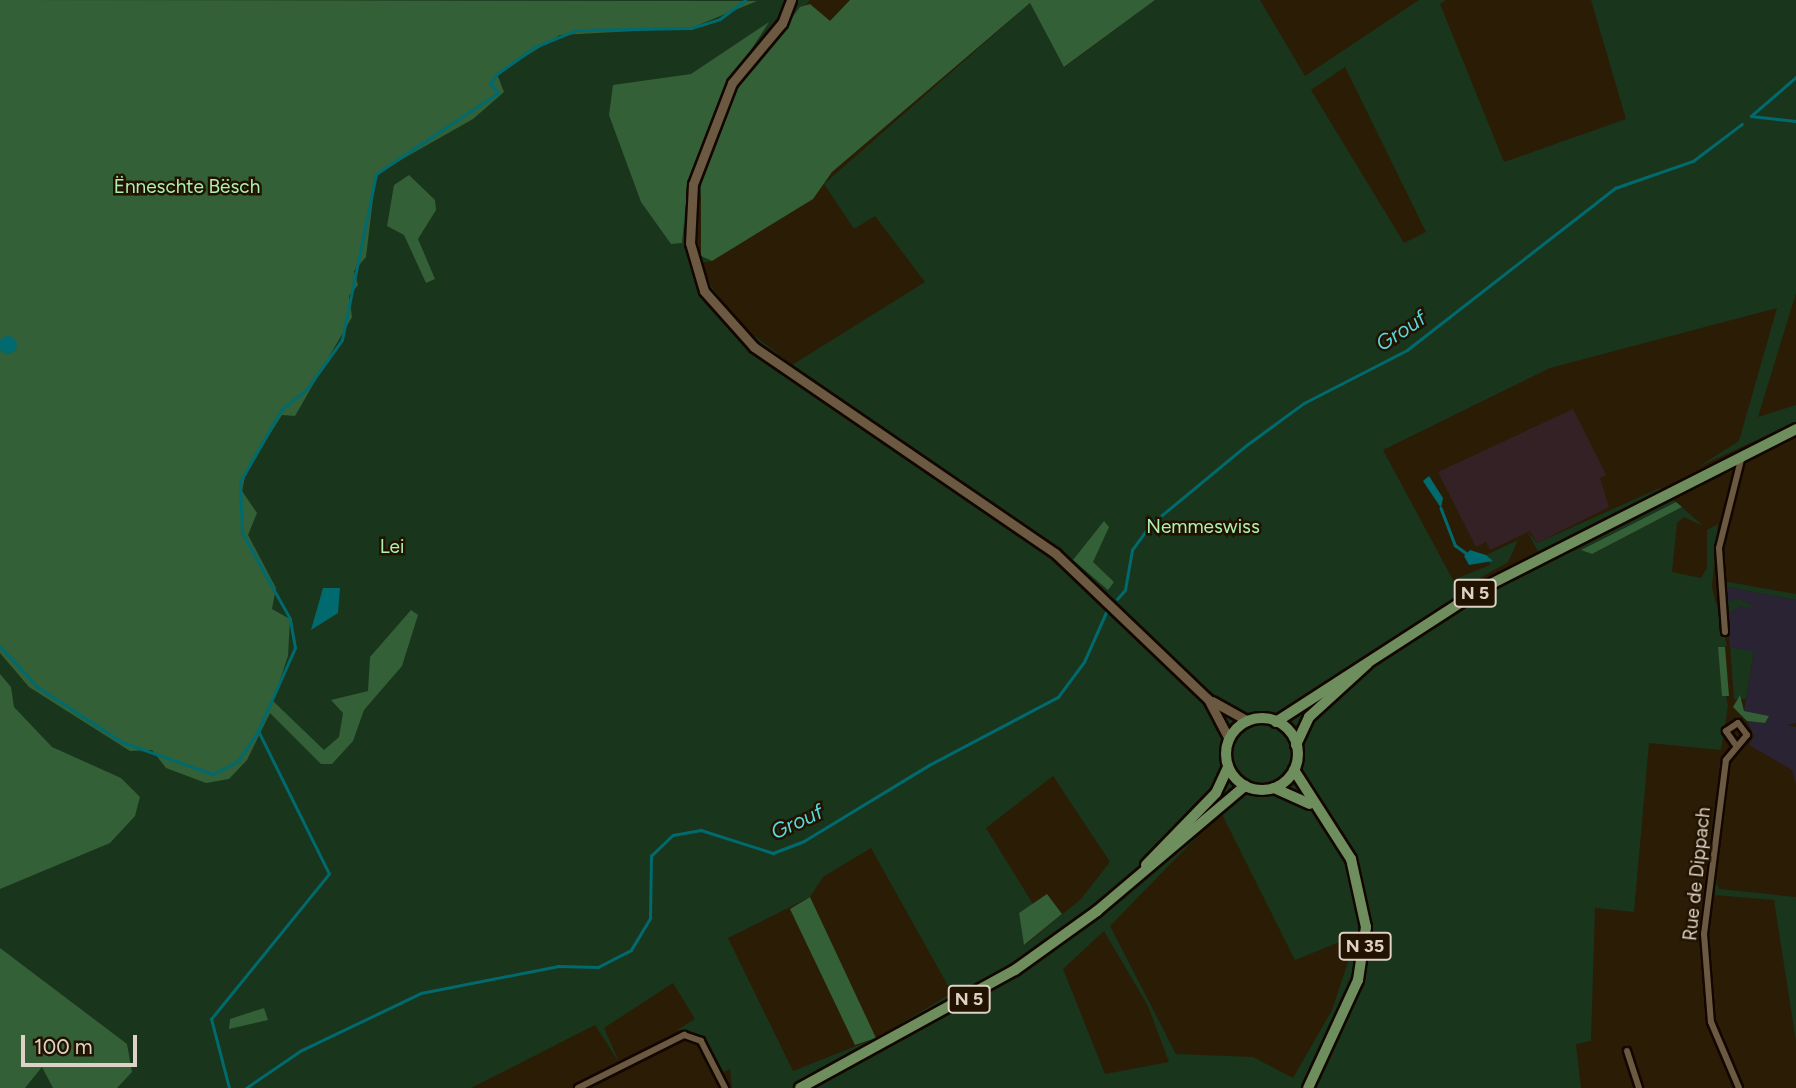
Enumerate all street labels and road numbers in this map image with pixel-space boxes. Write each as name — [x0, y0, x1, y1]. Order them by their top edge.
road number: N 5 — [1452, 578, 1498, 608]
street label: Rue de Dippach — [1679, 806, 1715, 942]
road number: N 35 — [1337, 931, 1393, 960]
road number: N 5 — [946, 984, 992, 1014]

